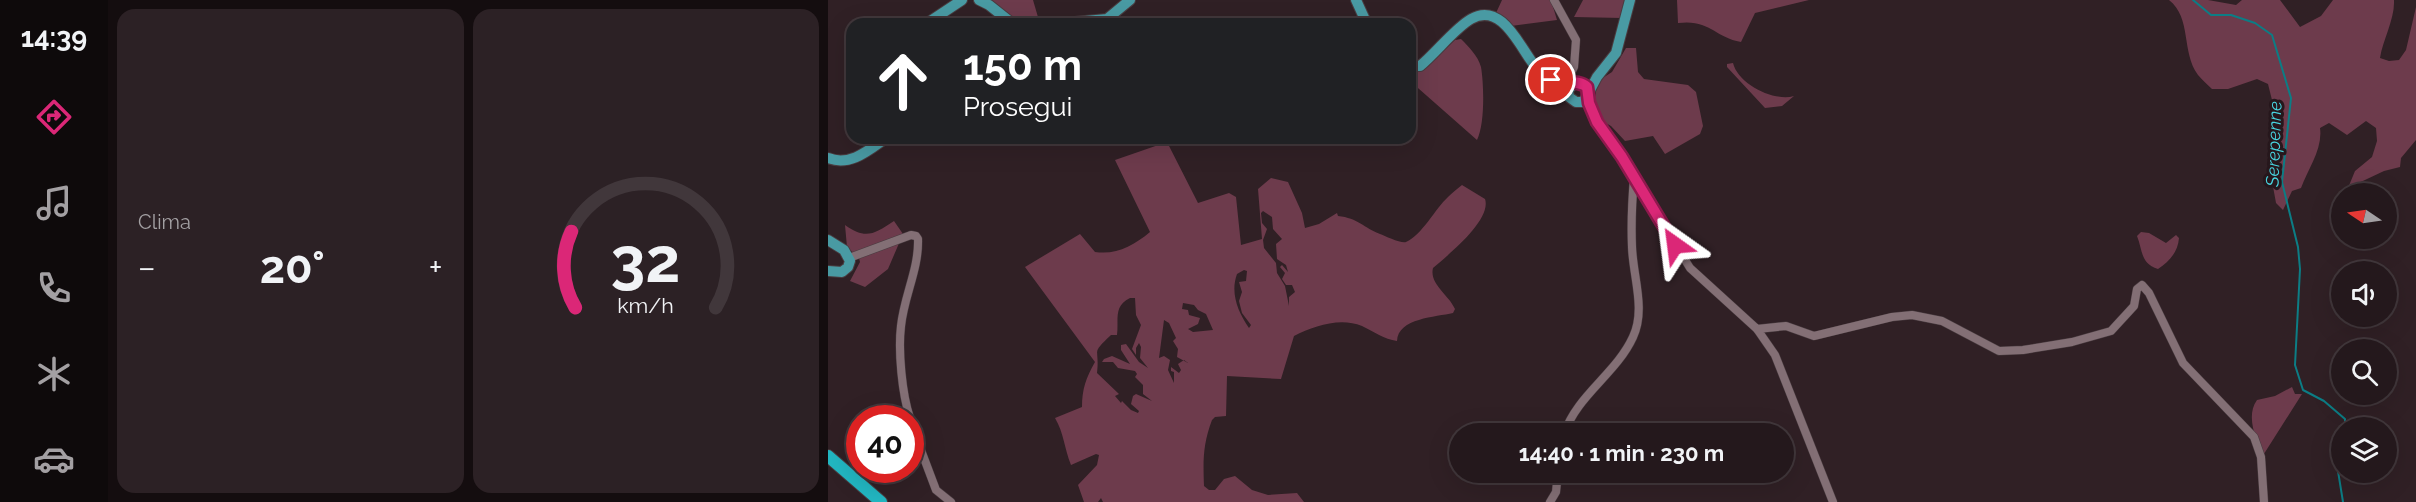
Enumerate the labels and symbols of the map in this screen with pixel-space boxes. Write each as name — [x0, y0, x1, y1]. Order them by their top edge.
pin — [1525, 54, 1576, 105]
water label: Serepenne — [2261, 100, 2286, 188]
north arrow — [2331, 183, 2397, 249]
position arrow — [1643, 213, 1707, 277]
speed limit sign: 40 — [846, 405, 924, 483]

